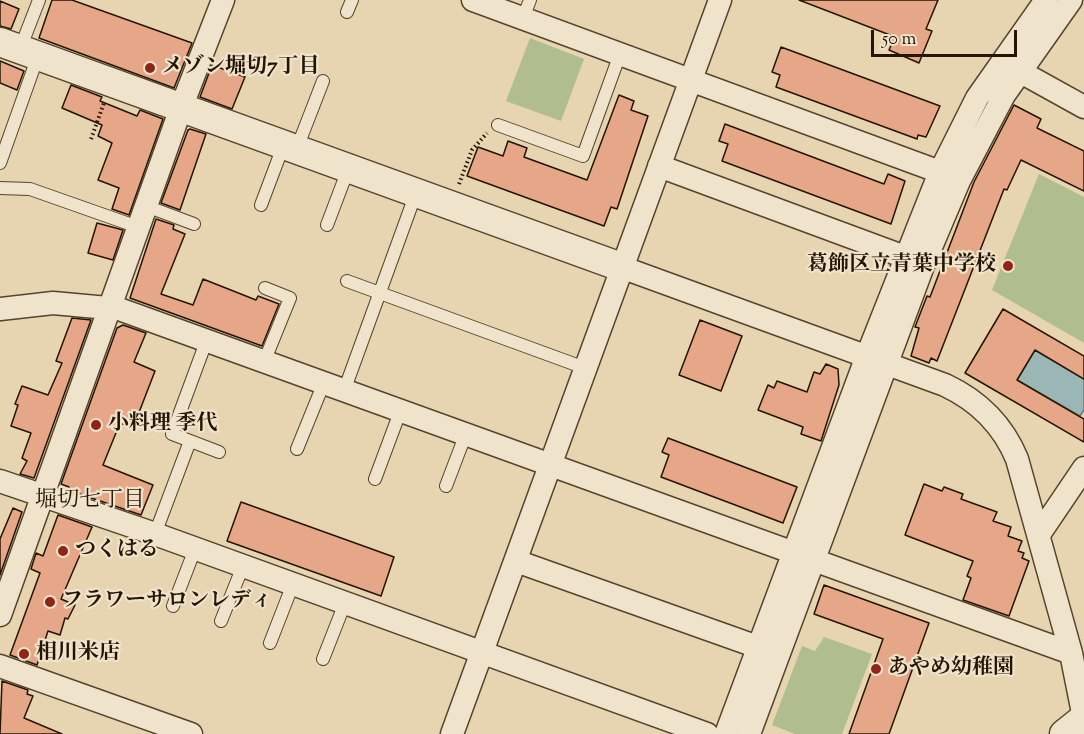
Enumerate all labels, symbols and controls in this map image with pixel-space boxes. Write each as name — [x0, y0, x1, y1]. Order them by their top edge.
scale bar — [874, 18, 1020, 56]
text: 50 m — [882, 27, 916, 53]
place label: メゾン堀切7丁目 — [162, 55, 320, 81]
marker: メゾン堀切7丁目 — [143, 61, 157, 75]
place label: 葛飾区立青葉中学校 — [807, 253, 996, 279]
marker: 葛飾区立青葉中学校 — [1001, 259, 1015, 273]
place label: 小料理 季代 — [108, 412, 217, 438]
marker: 小料理 季代 — [89, 418, 103, 432]
district label: 堀切七丁目 — [35, 489, 145, 515]
place label: つくはる — [75, 538, 159, 564]
marker: つくはる — [56, 544, 70, 558]
place label: フラワーサロンレディ — [62, 589, 272, 615]
marker: フラワーサロンレディ — [43, 595, 57, 609]
place label: 相川米店 — [36, 641, 120, 667]
marker: 相川米店 — [17, 647, 31, 661]
place label: あやめ幼稚園 — [888, 656, 1014, 682]
marker: あやめ幼稚園 — [869, 662, 883, 676]

